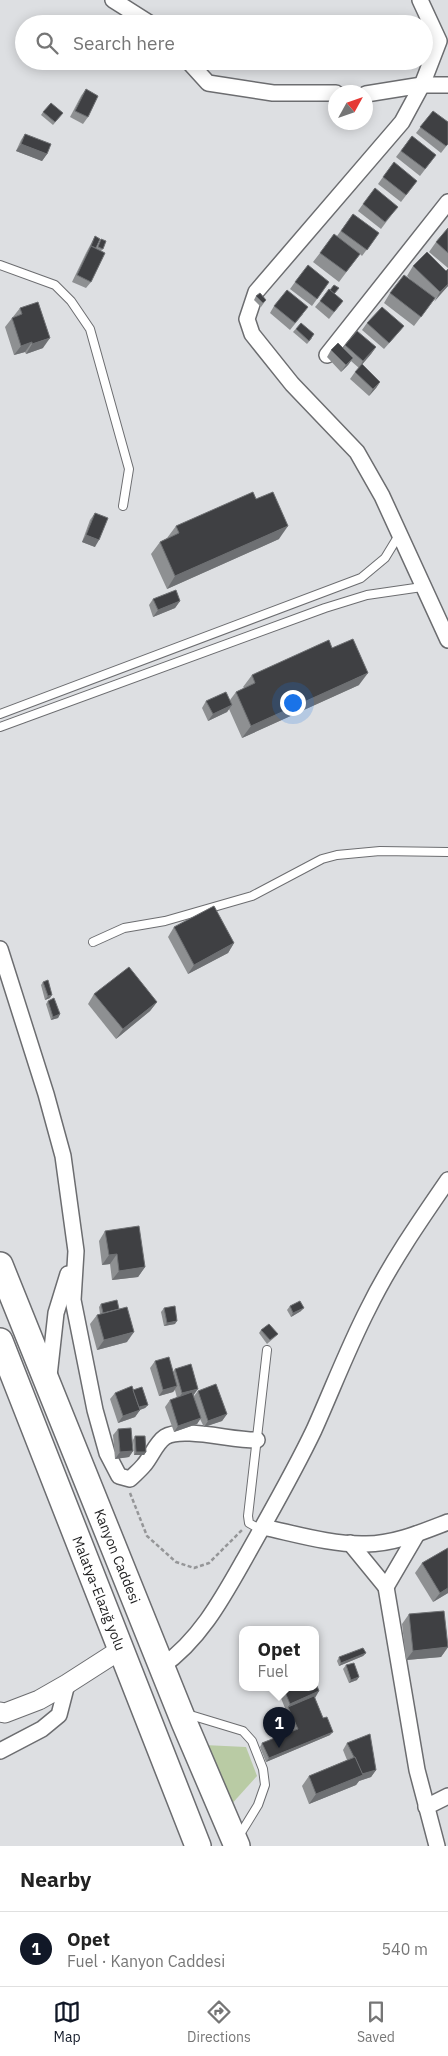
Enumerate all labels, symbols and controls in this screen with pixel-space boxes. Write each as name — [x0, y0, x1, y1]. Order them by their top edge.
search box — [15, 15, 433, 70]
icon: search — [33, 29, 61, 57]
text: Search here — [73, 31, 175, 55]
north arrow — [328, 85, 373, 130]
your location — [280, 690, 306, 716]
street label: Kanyon Caddesi — [90, 1506, 144, 1606]
street label: Malatya-Elazığ yolu — [68, 1533, 129, 1653]
popup — [239, 1626, 319, 1691]
text: Opet — [257, 1637, 301, 1661]
text: Fuel — [257, 1661, 288, 1681]
pin: 1 — [263, 1707, 295, 1748]
text: Nearby — [20, 1865, 91, 1893]
text: Opet — [67, 1927, 110, 1951]
text: 1 — [31, 1939, 41, 1959]
text: 540 m — [381, 1939, 428, 1959]
text: Fuel · Kanyon Caddesi — [67, 1951, 225, 1971]
tab: Map — [53, 1998, 81, 2046]
tab: Directions — [187, 1998, 251, 2046]
tab: Saved — [357, 1998, 395, 2046]

